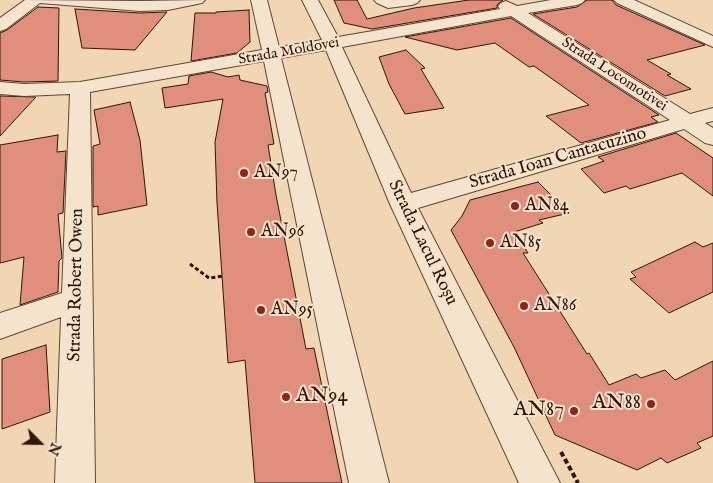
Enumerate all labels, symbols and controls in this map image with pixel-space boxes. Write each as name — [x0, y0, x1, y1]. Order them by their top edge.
street label: Strada Moldovei — [237, 34, 341, 70]
street label: Strada Locomotivei — [558, 34, 670, 116]
street label: Strada Ioan Cantacuzino — [467, 123, 649, 195]
place label: AN97 — [254, 162, 298, 184]
marker: AN97 — [238, 167, 250, 179]
street label: Strada Lacul Roșu — [382, 177, 462, 309]
place label: AN84 — [525, 195, 569, 217]
marker: AN84 — [509, 200, 521, 212]
street label: Strada Robert Owen — [65, 208, 89, 362]
place label: AN96 — [261, 221, 304, 243]
marker: AN96 — [245, 226, 257, 238]
place label: AN85 — [500, 232, 541, 254]
marker: AN85 — [484, 237, 496, 249]
place label: AN86 — [534, 295, 576, 317]
place label: AN95 — [271, 299, 313, 321]
marker: AN86 — [518, 300, 530, 312]
marker: AN95 — [255, 304, 267, 316]
place label: AN94 — [296, 384, 348, 410]
marker: AN94 — [280, 391, 292, 403]
place label: AN88 — [592, 391, 641, 417]
place label: AN87 — [514, 398, 564, 424]
marker: AN88 — [645, 398, 657, 410]
marker: AN87 — [568, 405, 580, 417]
north arrow — [15, 418, 65, 468]
text: N — [43, 440, 64, 458]

